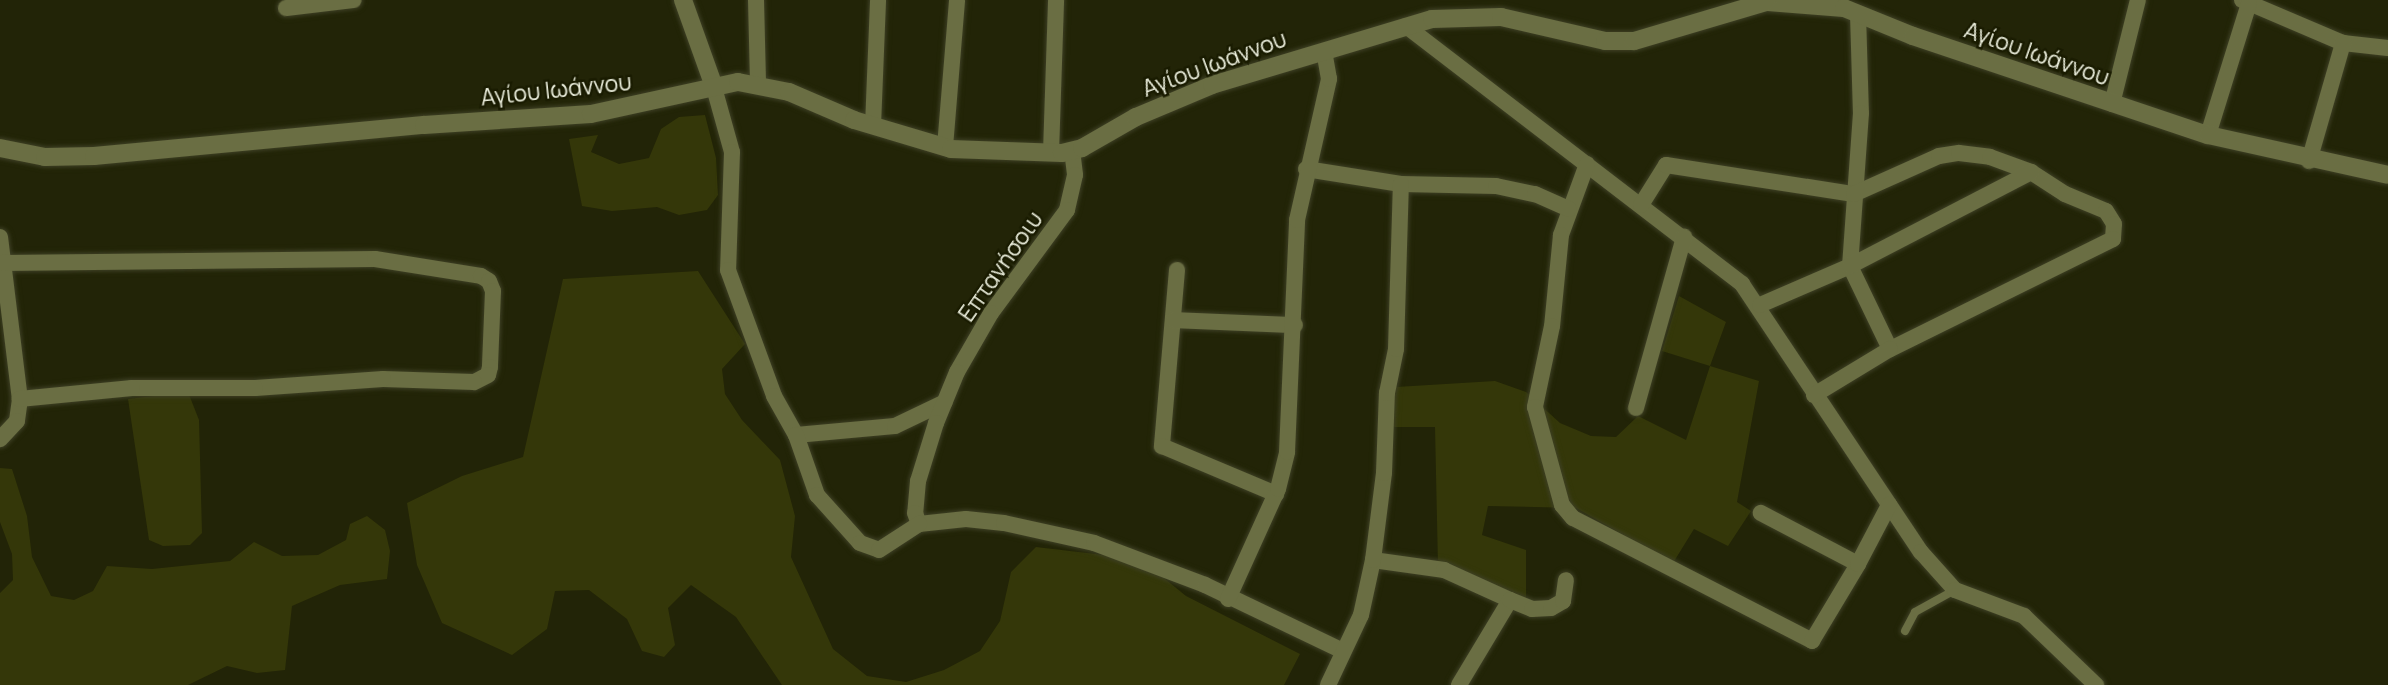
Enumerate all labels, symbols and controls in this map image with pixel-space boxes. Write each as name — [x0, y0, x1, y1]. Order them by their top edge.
street label: Αγίου Ιωάννου — [1961, 15, 2113, 91]
street label: Αγίου Ιωάννου — [1138, 24, 1290, 102]
street label: Αγίου Ιωάννου — [479, 67, 633, 111]
street label: Επτανήσοιυ — [952, 206, 1048, 326]

